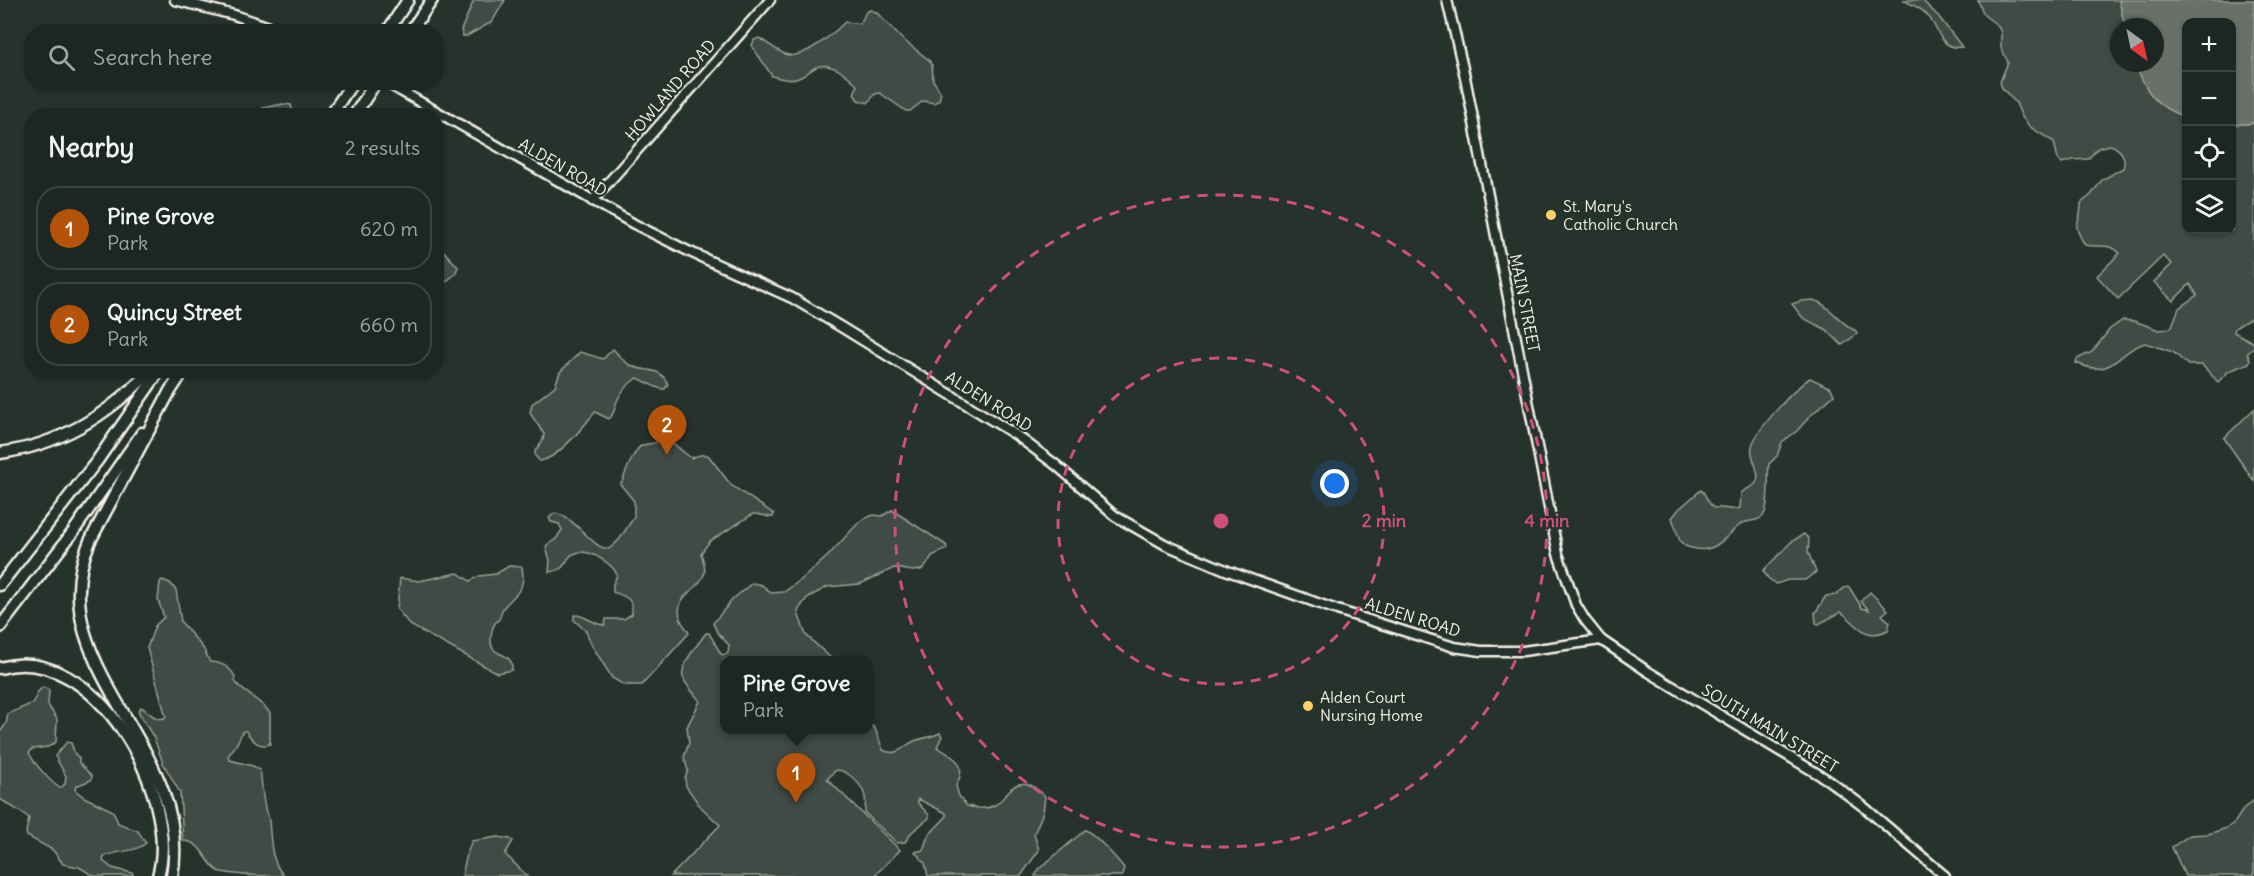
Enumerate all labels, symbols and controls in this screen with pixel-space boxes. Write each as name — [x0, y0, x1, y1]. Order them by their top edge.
north arrow — [2110, 18, 2164, 72]
map controls — [2182, 18, 2236, 234]
button: + — [2182, 18, 2236, 72]
search box — [24, 24, 444, 90]
street label: HOWLAND ROAD — [621, 35, 719, 145]
icon: search — [45, 41, 78, 74]
text: Search here — [93, 43, 212, 71]
button: − — [2182, 72, 2236, 126]
button: locate — [2182, 126, 2236, 180]
text: Nearby — [48, 131, 134, 164]
street label: ALDEN ROAD — [515, 134, 611, 200]
text: 2 results — [345, 135, 420, 160]
button: layers — [2182, 180, 2236, 234]
place label: St. Mary's Catholic Church — [1563, 196, 1678, 234]
text: Pine Grove — [107, 202, 215, 230]
marker: St. Mary's Catholic Church — [1544, 208, 1558, 222]
text: 1 — [66, 216, 73, 241]
text: 620 m — [360, 216, 418, 241]
text: Park — [107, 230, 148, 255]
street label: MAIN STREET — [1506, 252, 1544, 354]
text: Quincy Street — [107, 298, 242, 326]
text: 2 — [64, 312, 75, 337]
text: 660 m — [359, 312, 418, 337]
text: Park — [107, 326, 148, 351]
street label: ALDEN ROAD — [942, 366, 1036, 436]
pin: 2 — [648, 406, 686, 455]
your location — [1320, 469, 1349, 498]
text: 2 min — [1362, 509, 1407, 532]
text: 4 min — [1525, 509, 1570, 532]
centre of rings — [1211, 511, 1231, 531]
street label: ALDEN ROAD — [1363, 593, 1463, 641]
popup — [720, 656, 873, 734]
text: Pine Grove — [743, 669, 850, 697]
street label: SOUTH MAIN STREET — [1698, 679, 1842, 777]
place label: Alden Court Nursing Home — [1320, 687, 1423, 725]
text: Park — [743, 697, 784, 722]
marker: Alden Court Nursing Home — [1301, 699, 1315, 713]
pin: 1 — [776, 754, 816, 803]

